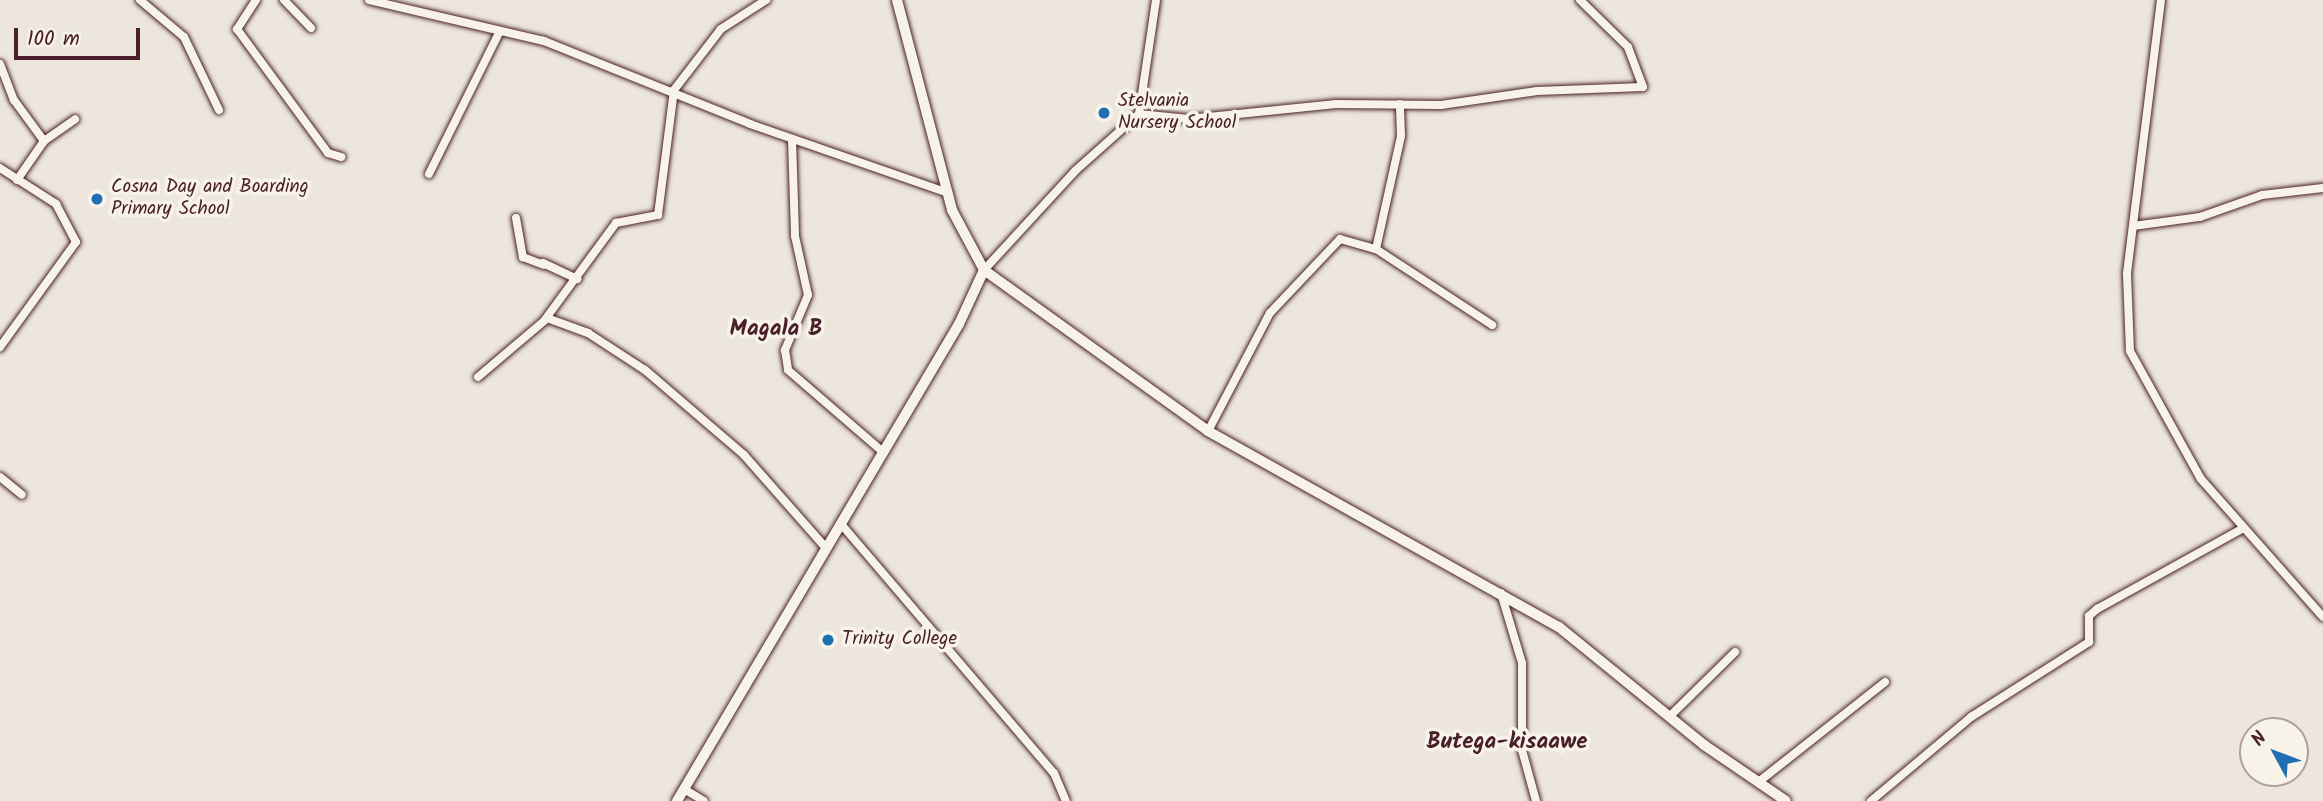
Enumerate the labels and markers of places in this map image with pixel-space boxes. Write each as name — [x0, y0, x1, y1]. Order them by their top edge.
place label: Stelvania Nursery School — [1118, 91, 1236, 135]
marker: Stelvania Nursery School — [1096, 105, 1112, 121]
place label: Cosna Day and Boarding Primary School — [111, 177, 309, 221]
marker: Cosna Day and Boarding Primary School — [89, 191, 105, 207]
place label: Trinity College — [842, 629, 957, 651]
marker: Trinity College — [820, 632, 836, 648]

